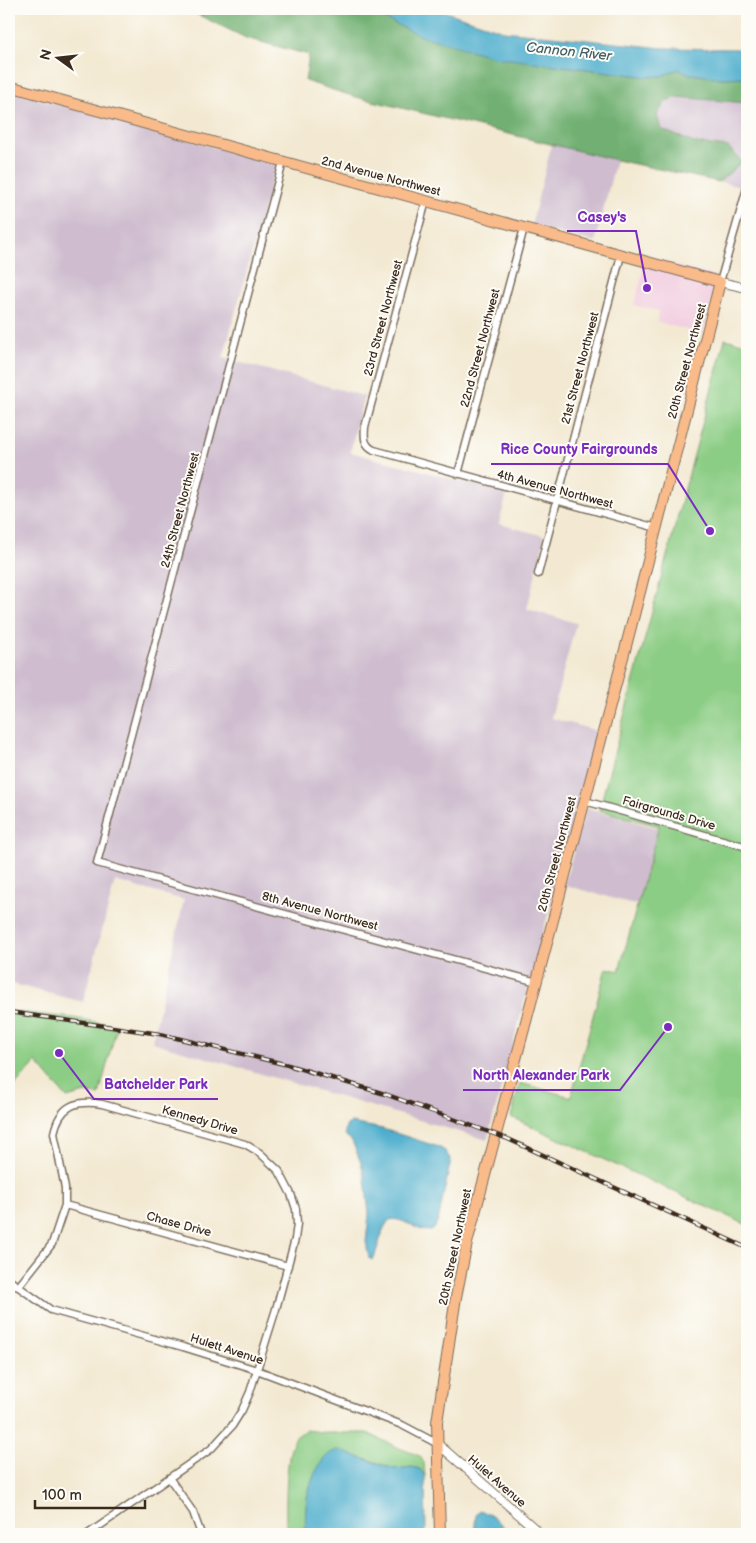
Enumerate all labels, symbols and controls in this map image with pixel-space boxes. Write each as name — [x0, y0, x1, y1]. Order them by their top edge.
north arrow — [32, 32, 82, 82]
water label: Cannon River — [525, 39, 613, 65]
text: N — [36, 47, 55, 62]
street label: 2nd Avenue Northwest — [320, 153, 442, 200]
callout: Casey's — [567, 202, 636, 231]
text: Casey's — [578, 209, 627, 226]
street label: 23rd Street Northwest — [361, 258, 406, 378]
street label: 22nd Street Northwest — [457, 287, 504, 409]
street label: 20th Street Northwest — [665, 301, 710, 420]
street label: 21st Street Northwest — [558, 310, 603, 426]
callout: Rice County Fairgrounds — [491, 435, 668, 464]
text: Rice County Fairgrounds — [500, 441, 658, 458]
street label: 24th Street Northwest — [158, 450, 203, 570]
street label: 4th Avenue Northwest — [495, 467, 615, 512]
street label: Fairgrounds Drive — [621, 793, 717, 834]
street label: 20th Street Northwest — [535, 794, 580, 913]
street label: 8th Avenue Northwest — [260, 889, 380, 934]
callout: North Alexander Park — [463, 1061, 620, 1090]
text: North Alexander Park — [473, 1067, 610, 1084]
callout: Batchelder Park — [94, 1070, 218, 1099]
text: Batchelder Park — [104, 1076, 209, 1093]
street label: Kennedy Drive — [160, 1102, 240, 1138]
street label: 20th Street Northwest — [436, 1187, 475, 1307]
street label: Chase Drive — [145, 1209, 213, 1240]
street label: Hulett Avenue — [188, 1331, 265, 1368]
street label: Hulet Avenue — [464, 1452, 529, 1511]
scale bar — [35, 1478, 145, 1510]
text: 100 m — [42, 1486, 82, 1505]

